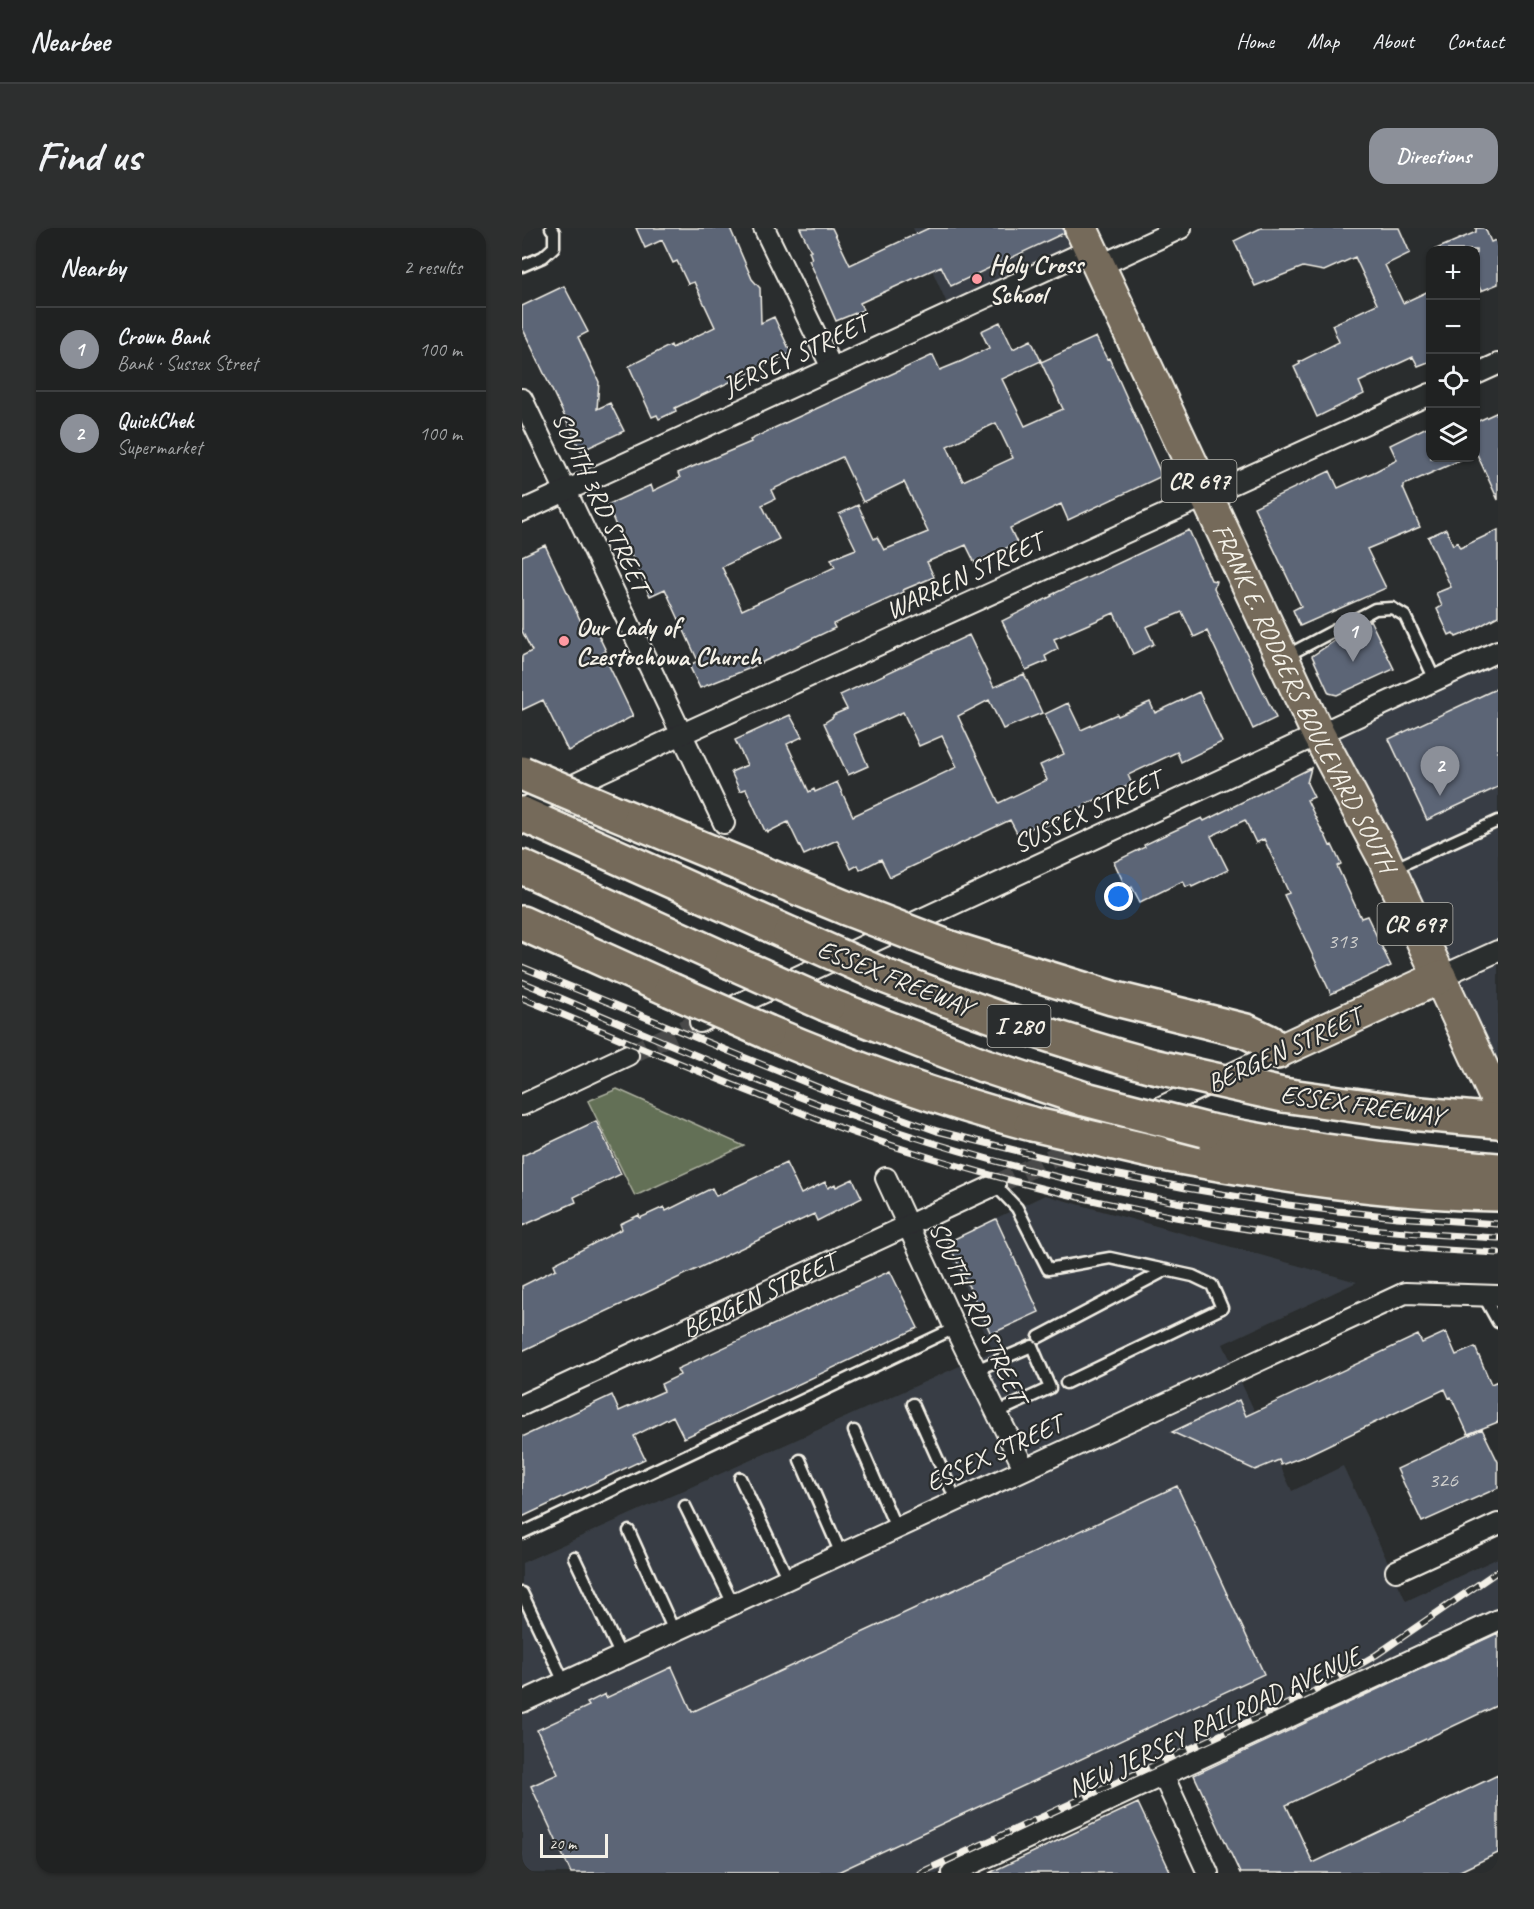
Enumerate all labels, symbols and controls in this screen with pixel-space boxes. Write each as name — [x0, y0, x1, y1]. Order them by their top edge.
text: Nearbee — [30, 24, 110, 59]
text: Home — [1236, 28, 1274, 54]
text: Map — [1307, 28, 1339, 54]
text: About — [1372, 28, 1414, 54]
text: Contact — [1447, 28, 1504, 54]
button: Directions — [1369, 128, 1498, 184]
text: Find us — [36, 130, 141, 183]
map controls — [1426, 246, 1480, 462]
button: + — [1426, 246, 1480, 300]
place label: Holy Cross School — [989, 248, 1086, 311]
text: Nearby — [60, 251, 125, 284]
text: 2 results — [403, 255, 462, 280]
marker: Holy Cross School — [970, 272, 984, 286]
button: − — [1426, 300, 1480, 354]
street label: JERSEY STREET — [715, 304, 878, 404]
text: Crown Bank — [117, 323, 209, 351]
text: 1 — [75, 337, 84, 362]
text: 100 m — [419, 337, 462, 362]
text: Bank · Sussex Street — [117, 351, 258, 376]
button: locate — [1426, 354, 1480, 408]
street label: SOUTH 3RD STREET — [545, 406, 660, 604]
text: QuickChek — [117, 407, 193, 435]
button: layers — [1426, 408, 1480, 462]
text: 2 — [75, 421, 84, 446]
text: 100 m — [419, 421, 462, 446]
text: Supermarket — [117, 435, 202, 460]
road number: CR 697 — [1162, 460, 1236, 502]
street label: FRANK E. RODGERS BOULEVARD SOUTH — [1205, 518, 1406, 881]
street label: WARREN STREET — [880, 523, 1053, 627]
place label: Our Lady of Czestochowa Church — [576, 610, 763, 673]
pin: 1 — [1334, 612, 1372, 662]
marker: Our Lady of Czestochowa Church — [557, 634, 571, 648]
pin: 2 — [1420, 746, 1460, 796]
street label: SUSSEX STREET — [1008, 761, 1172, 861]
your location — [1104, 882, 1133, 911]
road number: CR 697 — [1378, 903, 1452, 945]
house number: 313 — [1327, 927, 1359, 955]
street label: ESSEX FREEWAY — [813, 932, 982, 1026]
street label: BERGEN STREET — [1202, 997, 1372, 1100]
road number: I 280 — [988, 1005, 1050, 1047]
street label: ESSEX FREEWAY — [1279, 1077, 1450, 1133]
street label: SOUTH 3RD STREET — [922, 1216, 1037, 1414]
street label: BERGEN STREET — [676, 1242, 847, 1345]
street label: ESSEX STREET — [920, 1405, 1072, 1499]
house number: 326 — [1428, 1466, 1459, 1494]
street label: NEW JERSEY RAILROAD AVENUE — [1062, 1638, 1369, 1804]
scale bar — [540, 1831, 608, 1858]
text: 20 m — [549, 1834, 576, 1854]

